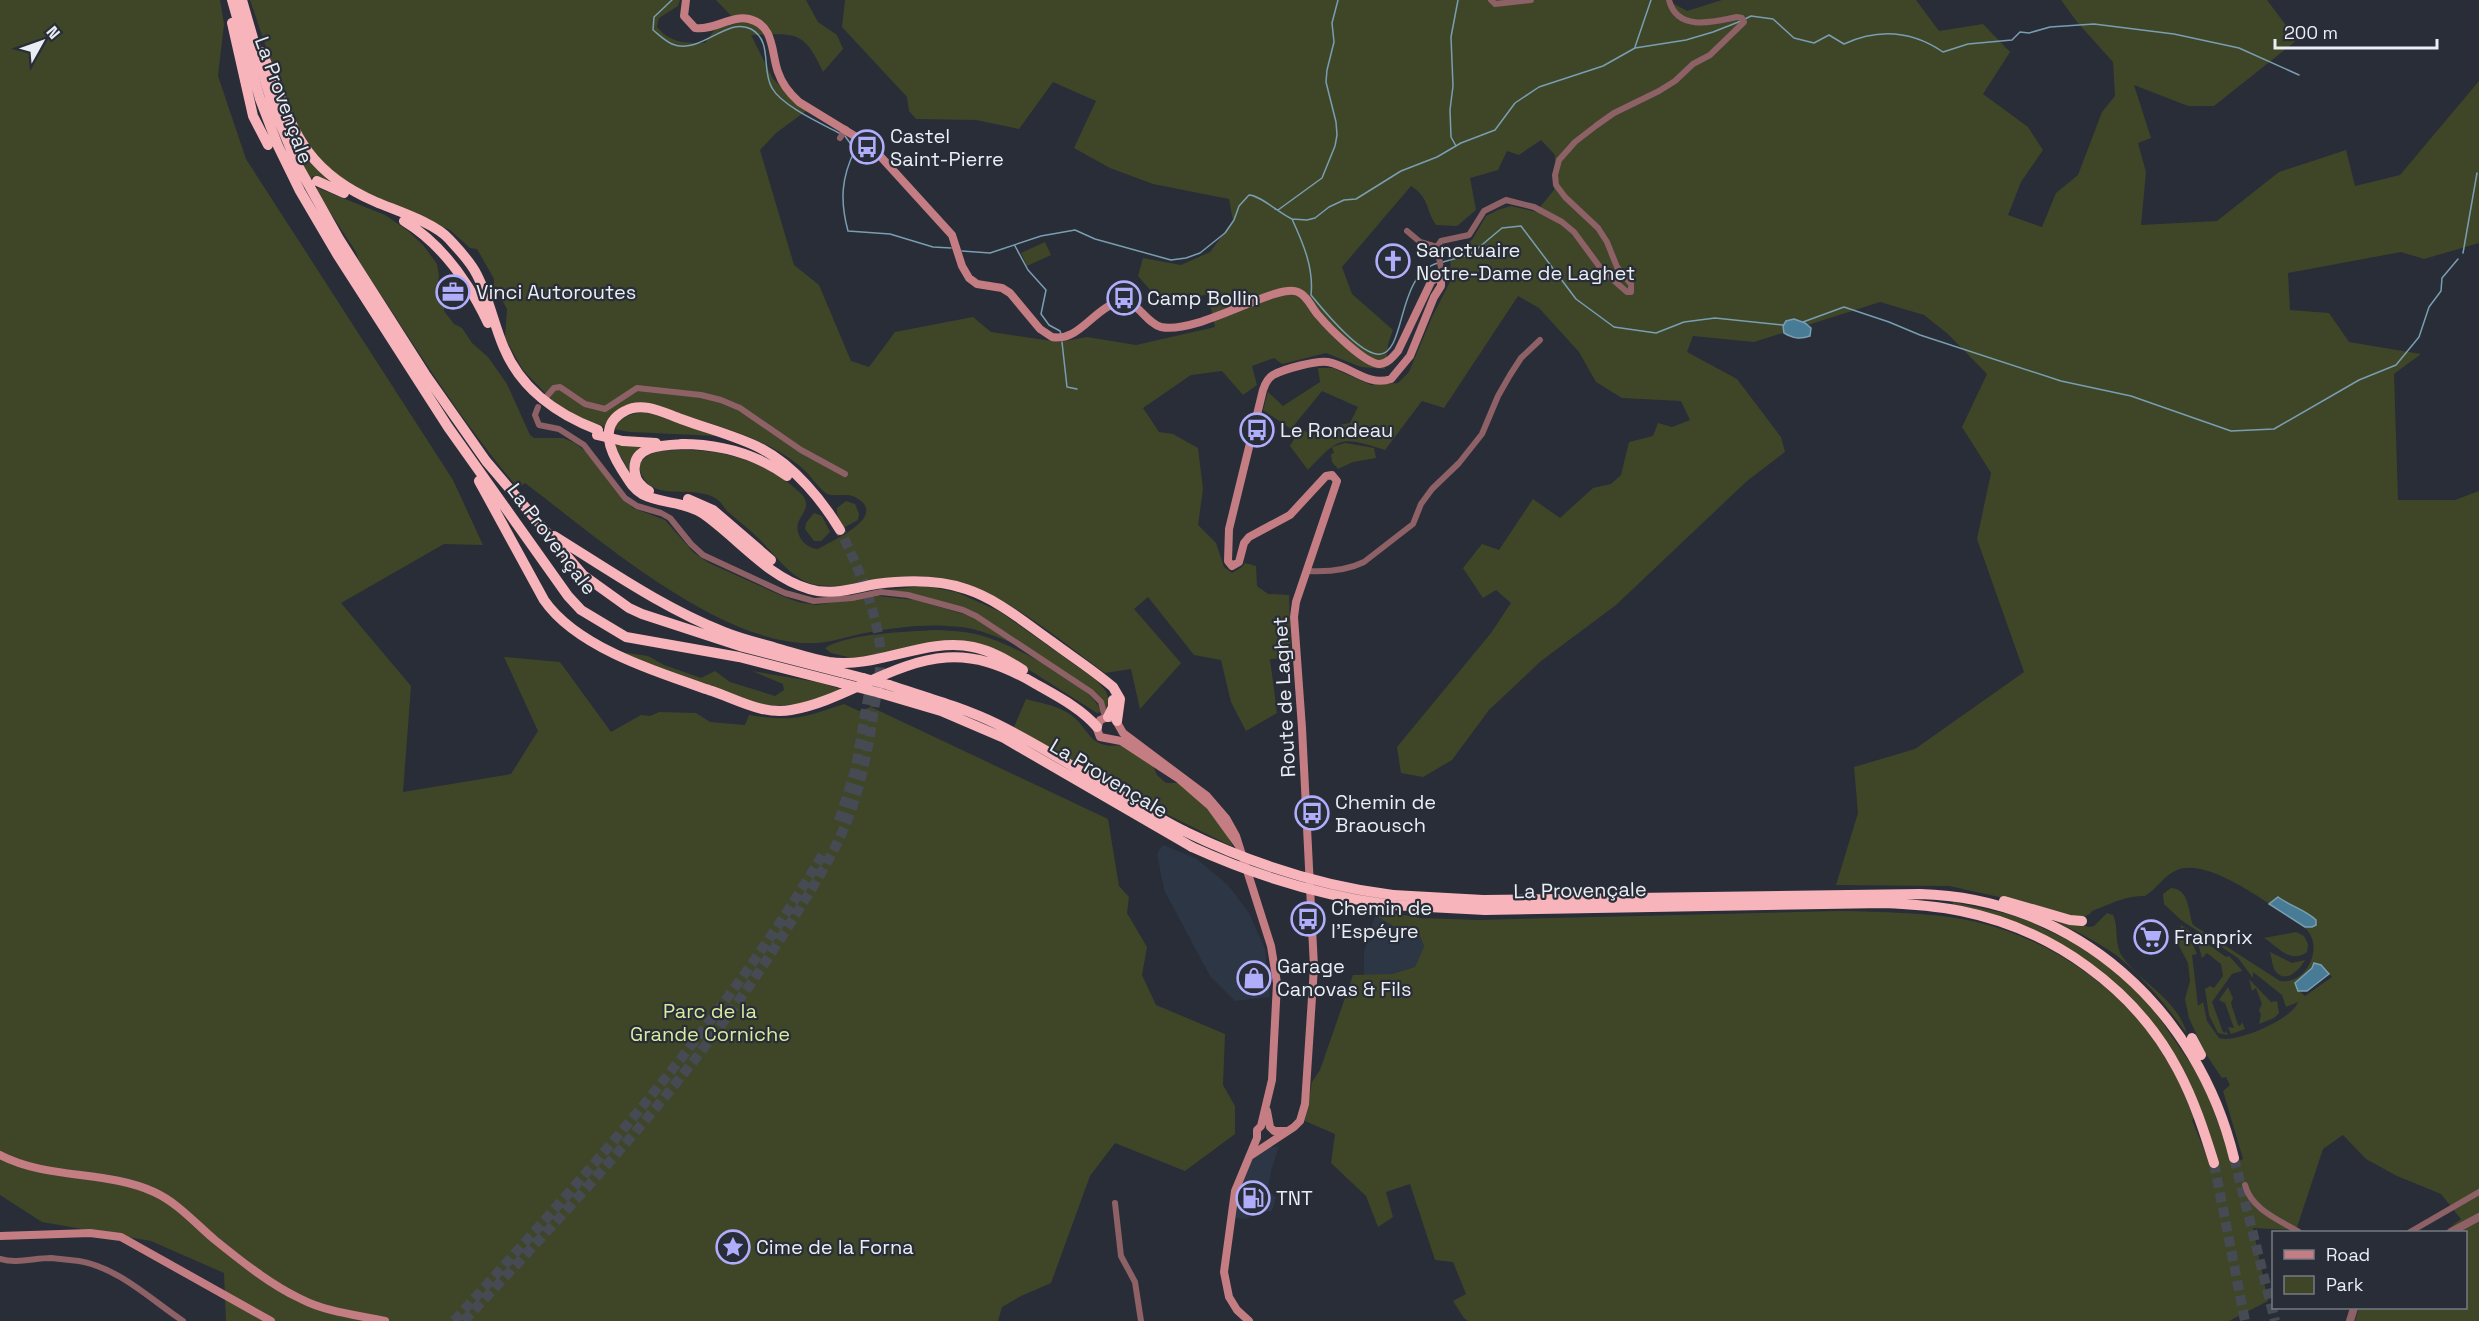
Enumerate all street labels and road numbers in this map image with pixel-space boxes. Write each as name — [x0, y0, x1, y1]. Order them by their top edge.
street label: La Provençale — [249, 33, 319, 167]
street label: La Provençale — [501, 478, 603, 600]
street label: Route de Laghet — [1267, 616, 1301, 778]
street label: La Provençale — [1045, 733, 1173, 823]
street label: La Provençale — [1513, 876, 1647, 904]

